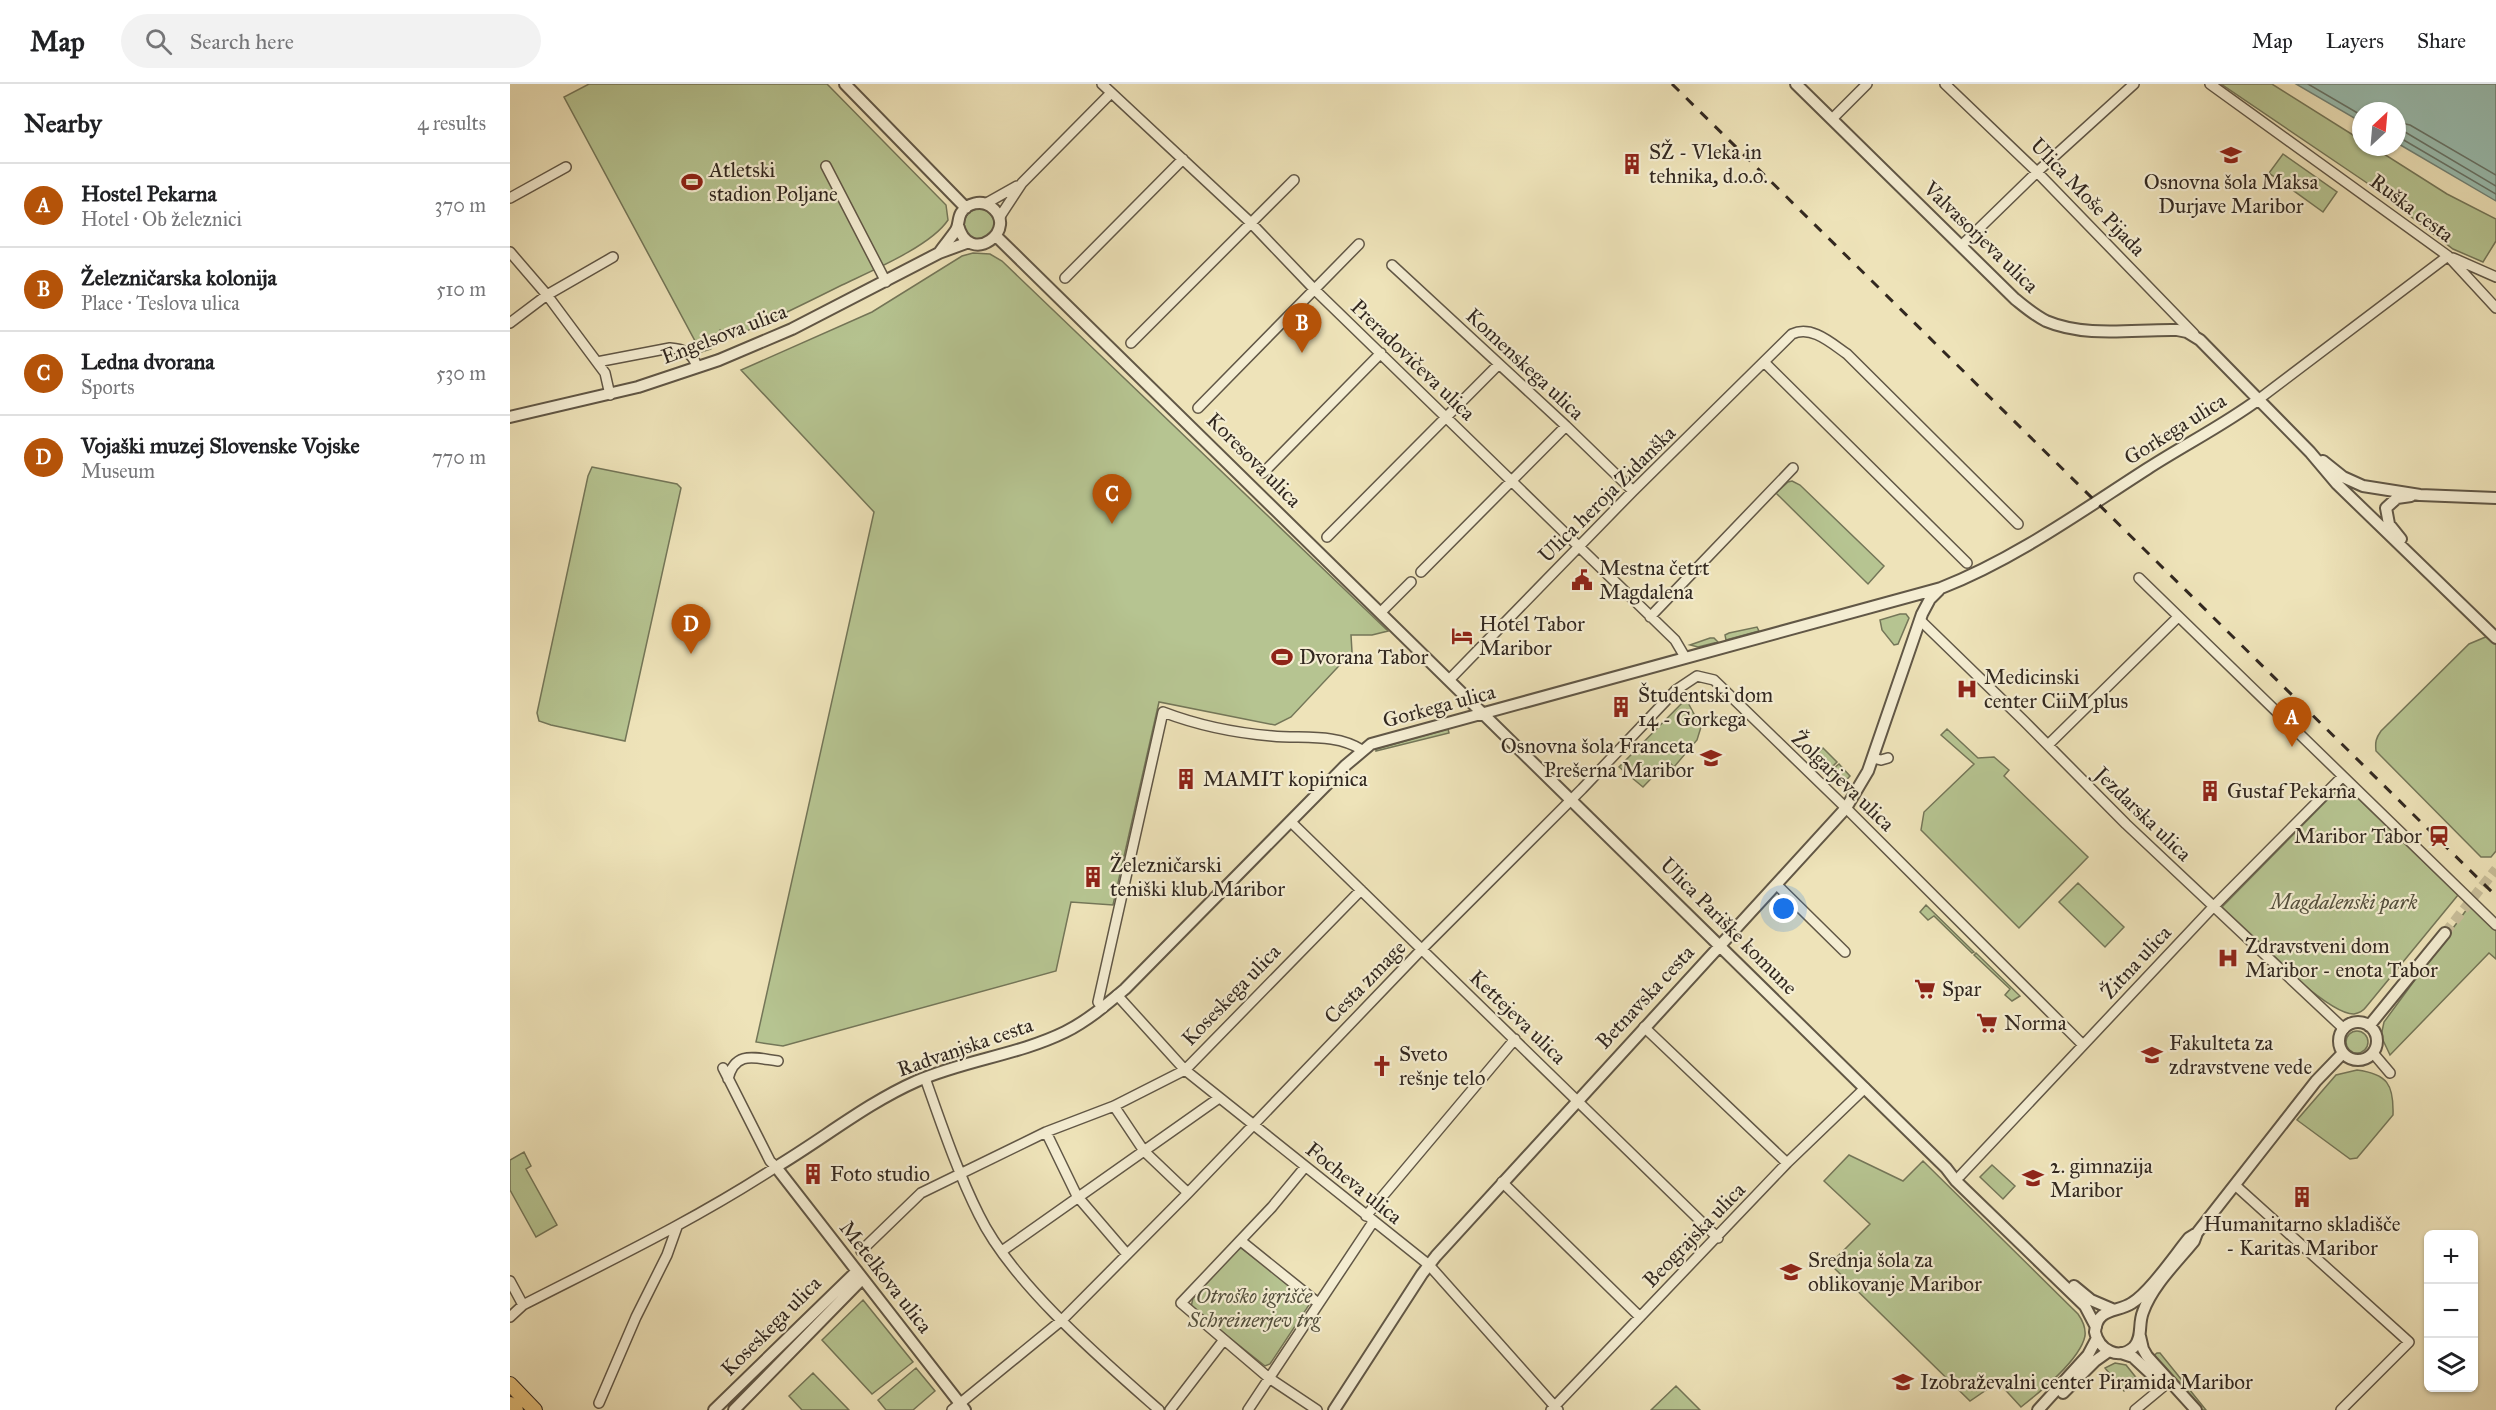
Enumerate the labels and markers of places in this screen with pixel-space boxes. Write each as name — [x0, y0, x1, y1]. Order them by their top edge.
place label: SŽ - Vleka in tehnika, d.o.o. — [1649, 138, 1768, 189]
school or university icon: Osnovna šola Maksa Durjave Maribor — [2219, 143, 2243, 167]
building icon: SŽ - Vleka in tehnika, d.o.o. — [1620, 152, 1644, 176]
place label: Atletski stadion Poljane — [708, 157, 838, 207]
place label: Osnovna šola Maksa Durjave Maribor — [2144, 169, 2318, 219]
sports icon: Atletski stadion Poljane — [680, 170, 704, 194]
pin: B — [1282, 304, 1322, 353]
pin: C — [1092, 474, 1132, 524]
place label: Mestna četrt Magdalena — [1599, 555, 1710, 605]
public building icon: Mestna četrt Magdalena — [1570, 568, 1594, 592]
pin: D — [672, 604, 711, 654]
place label: Hotel Tabor Maribor — [1479, 611, 1585, 661]
hotel icon: Hotel Tabor Maribor — [1450, 624, 1474, 648]
place label: Dvorana Tabor — [1299, 644, 1429, 670]
sports icon: Dvorana Tabor — [1270, 645, 1294, 669]
place label: Medicinski center CiiM plus — [1984, 664, 2128, 714]
hospital icon: Medicinski center CiiM plus — [1955, 677, 1979, 701]
place label: Študentski dom 14 - Gorkega — [1638, 682, 1774, 732]
building icon: Študentski dom 14 - Gorkega — [1609, 695, 1633, 719]
pin: A — [2272, 698, 2312, 747]
place label: Osnovna šola Franceta Prešerna Maribor — [1501, 733, 1694, 783]
school or university icon: Osnovna šola Franceta Prešerna Maribor — [1699, 746, 1723, 770]
place label: MAMIT kopirnica — [1203, 766, 1368, 792]
building icon: MAMIT kopirnica — [1174, 767, 1198, 791]
place label: Gustaf Pekarna — [2227, 778, 2356, 804]
building icon: Gustaf Pekarna — [2198, 779, 2222, 803]
place label: Maribor Tabor — [2294, 823, 2422, 849]
station icon: Maribor Tabor — [2427, 824, 2451, 848]
place label: Železničarski teniški klub Maribor — [1110, 851, 1285, 902]
building icon: Železničarski teniški klub Maribor — [1081, 865, 1105, 889]
place label: Zdravstveni dom Maribor - enota Tabor — [2245, 933, 2438, 983]
hospital icon: Zdravstveni dom Maribor - enota Tabor — [2216, 946, 2240, 970]
place label: Spar — [1942, 976, 1981, 1002]
supermarket icon: Spar — [1913, 977, 1937, 1001]
place label: Norma — [2004, 1010, 2067, 1036]
supermarket icon: Norma — [1975, 1011, 1999, 1035]
place label: Fakulteta za zdravstvene vede — [2169, 1030, 2312, 1080]
place label: Sveto rešnje telo — [1399, 1041, 1486, 1091]
school or university icon: Fakulteta za zdravstvene vede — [2140, 1043, 2164, 1067]
church icon: Sveto rešnje telo — [1370, 1054, 1394, 1078]
place label: 2. gimnazija Maribor — [2050, 1153, 2153, 1203]
place label: Foto studio — [830, 1161, 930, 1187]
building icon: Foto studio — [801, 1162, 825, 1186]
school or university icon: 2. gimnazija Maribor — [2021, 1166, 2045, 1190]
building icon: Humanitarno skladišče - Karitas Maribor — [2290, 1185, 2314, 1209]
place label: Humanitarno skladišče - Karitas Maribor — [2204, 1211, 2401, 1261]
place label: Srednja šola za oblikovanje Maribor — [1808, 1247, 1982, 1297]
school or university icon: Srednja šola za oblikovanje Maribor — [1779, 1260, 1803, 1284]
place label: Izobraževalni center Piramida Maribor — [1920, 1369, 2253, 1395]
school or university icon: Izobraževalni center Piramida Maribor — [1891, 1370, 1915, 1394]

